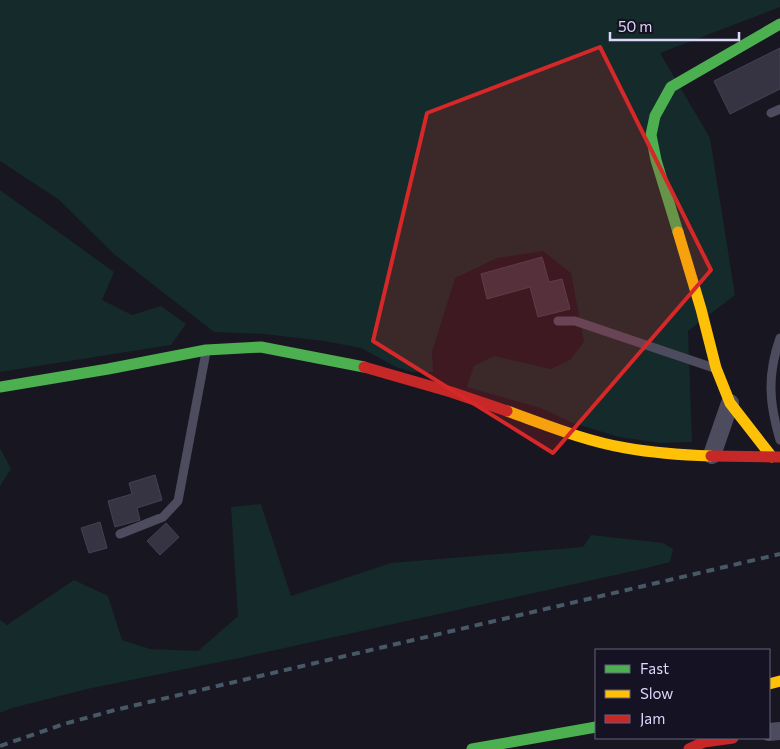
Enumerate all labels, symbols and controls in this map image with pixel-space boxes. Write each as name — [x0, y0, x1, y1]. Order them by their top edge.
scale bar — [610, 10, 739, 42]
text: 50 m — [618, 17, 652, 35]
legend — [595, 649, 770, 739]
text: Fast — [640, 659, 669, 677]
text: Slow — [640, 684, 673, 702]
text: Jam — [640, 709, 665, 727]

